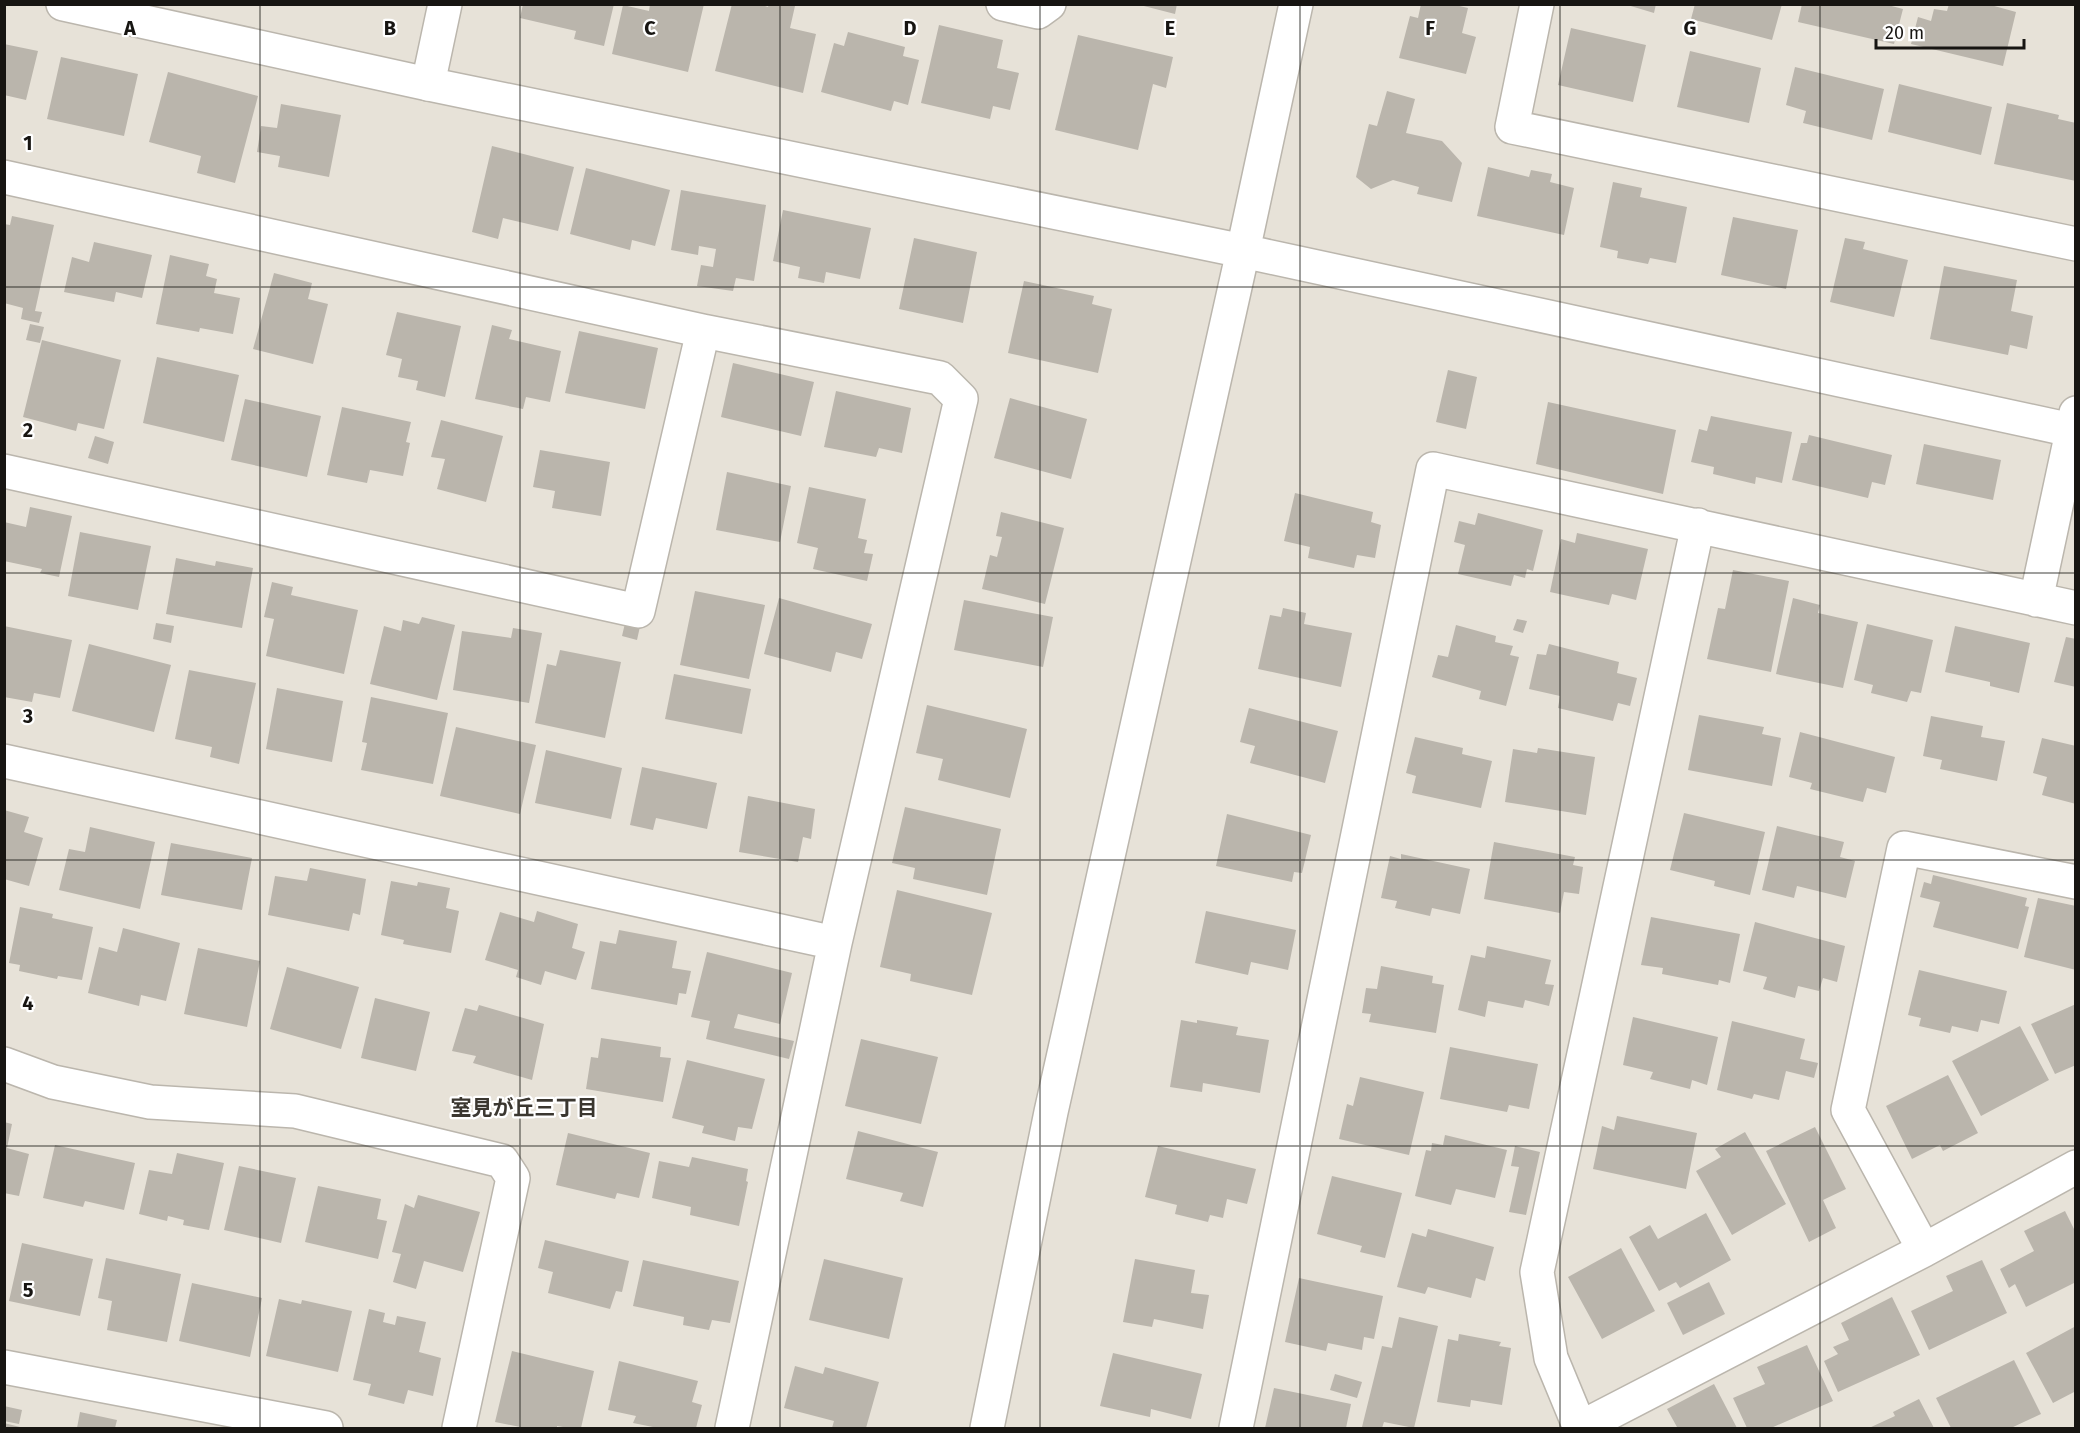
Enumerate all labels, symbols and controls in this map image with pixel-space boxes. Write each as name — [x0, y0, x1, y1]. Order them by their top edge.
scale bar — [1876, 12, 2024, 50]
text: A — [123, 16, 137, 40]
text: B — [384, 16, 396, 40]
text: C — [644, 16, 656, 40]
text: D — [903, 16, 917, 40]
text: E — [1165, 16, 1175, 40]
text: F — [1425, 16, 1435, 40]
text: G — [1684, 16, 1696, 40]
text: 20 m — [1885, 22, 1924, 44]
text: 1 — [23, 131, 33, 155]
text: 2 — [23, 418, 33, 442]
text: 3 — [22, 704, 33, 728]
text: 4 — [22, 991, 34, 1015]
district label: 室見が丘三丁目 — [451, 1095, 598, 1121]
text: 5 — [23, 1278, 34, 1302]

